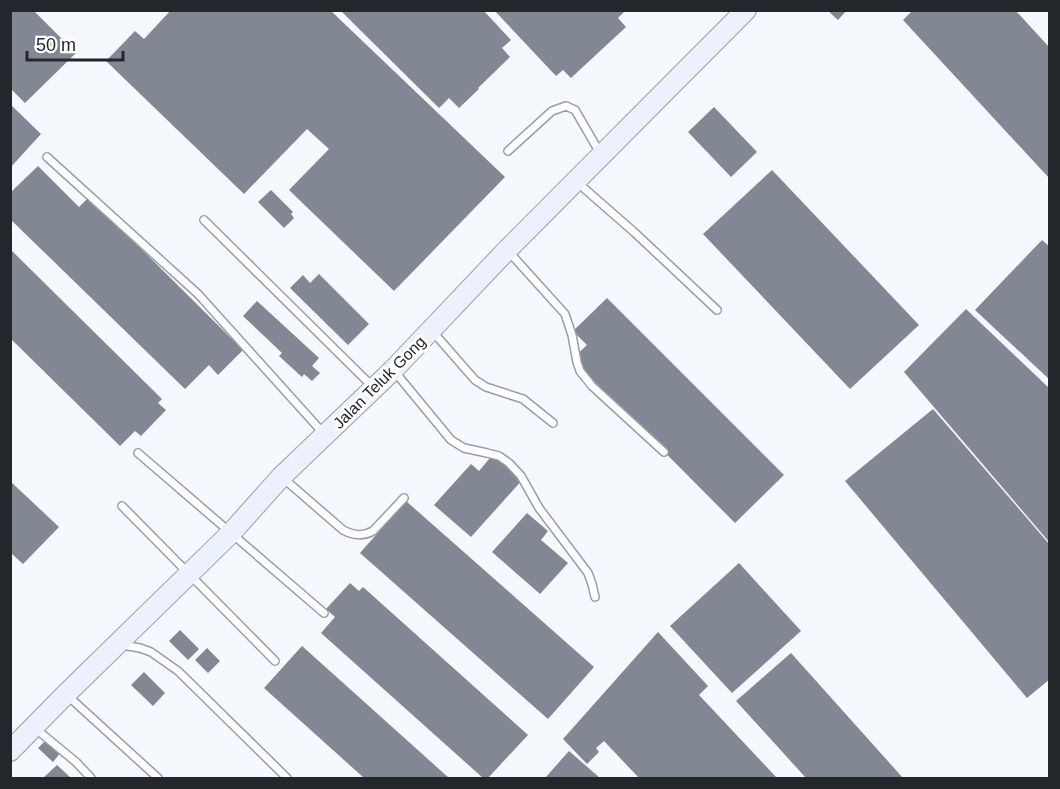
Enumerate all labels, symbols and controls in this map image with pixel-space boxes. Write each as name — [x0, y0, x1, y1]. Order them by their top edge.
scale bar — [27, 24, 123, 62]
text: 50 m — [36, 35, 76, 55]
street label: Jalan Teluk Gong — [330, 333, 429, 432]

